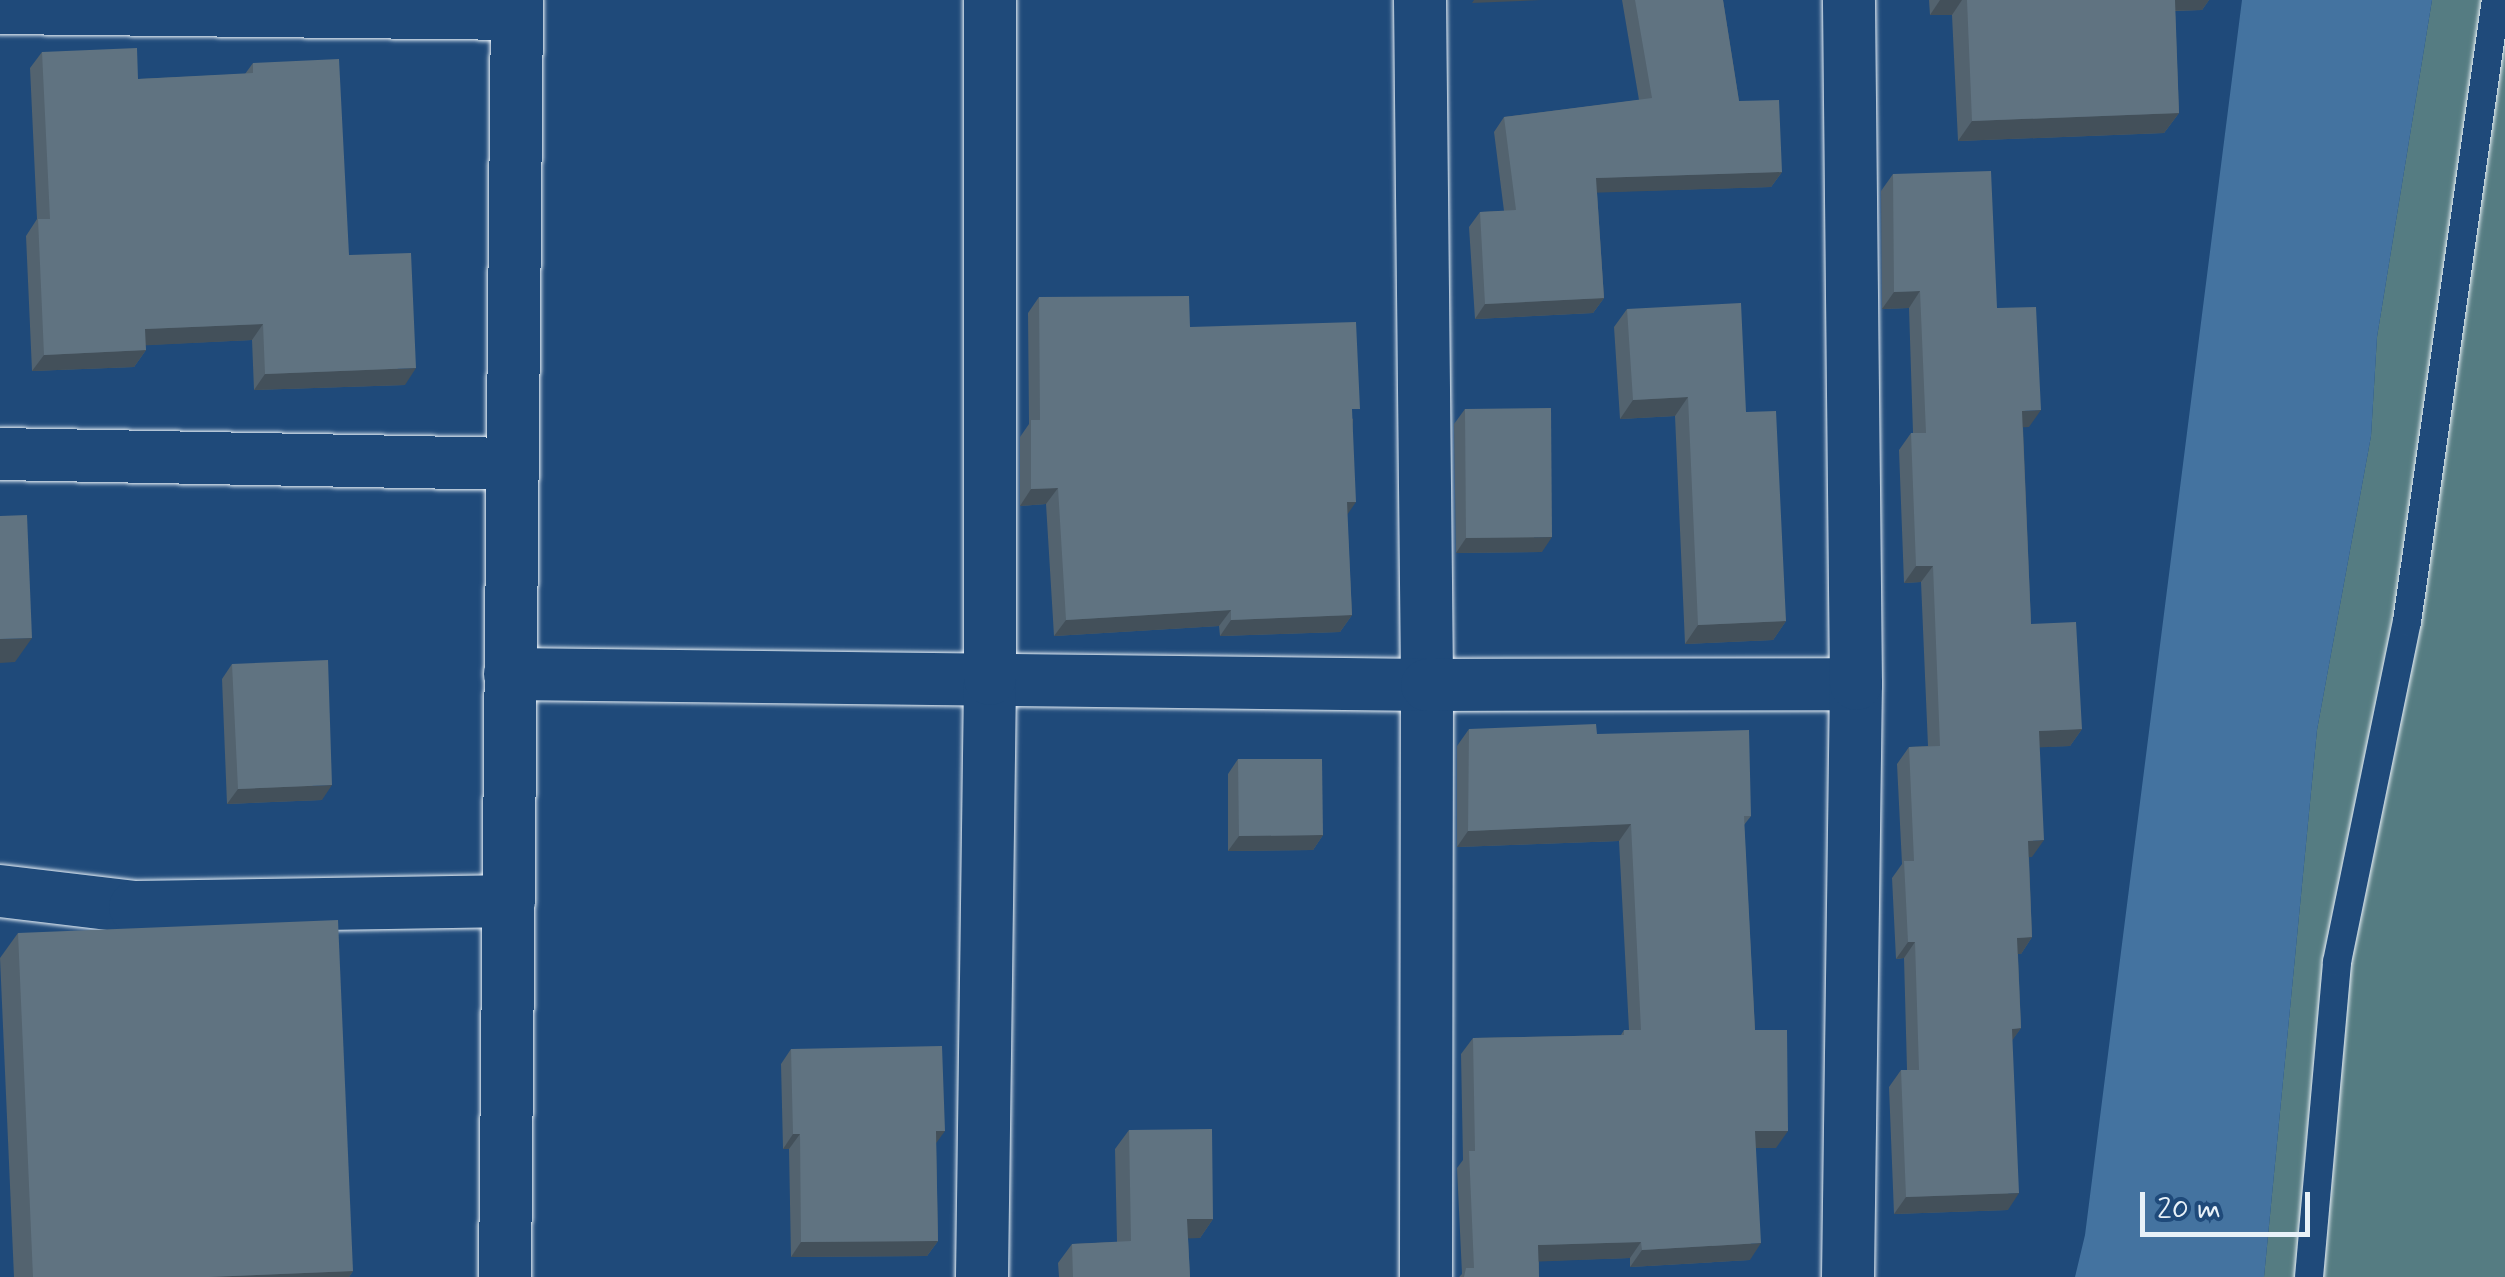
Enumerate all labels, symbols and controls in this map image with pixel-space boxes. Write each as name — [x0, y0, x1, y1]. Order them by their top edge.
scale bar — [2145, 1172, 2315, 1234]
text: 20 m — [2157, 1190, 2221, 1229]

